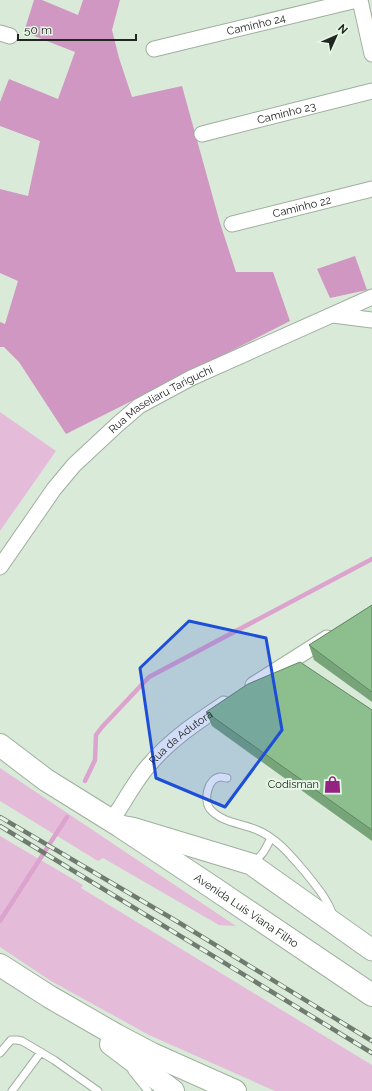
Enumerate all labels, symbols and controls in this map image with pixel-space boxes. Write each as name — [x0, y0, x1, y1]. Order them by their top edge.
street label: Caminho 24 — [225, 11, 287, 38]
scale bar — [18, 16, 136, 42]
north arrow — [316, 16, 356, 56]
text: N — [335, 22, 350, 37]
text: 50 m — [24, 23, 52, 37]
street label: Caminho 23 — [256, 99, 317, 127]
street label: Caminho 22 — [271, 193, 333, 221]
street label: Rua Maseliaru Tariguchi — [106, 363, 215, 436]
street label: Rua da Adutora — [147, 708, 215, 767]
shop icon: Codisman — [322, 774, 342, 794]
place label: Codisman — [268, 778, 319, 791]
street label: Avenida Luís Viana Filho — [192, 871, 301, 951]

